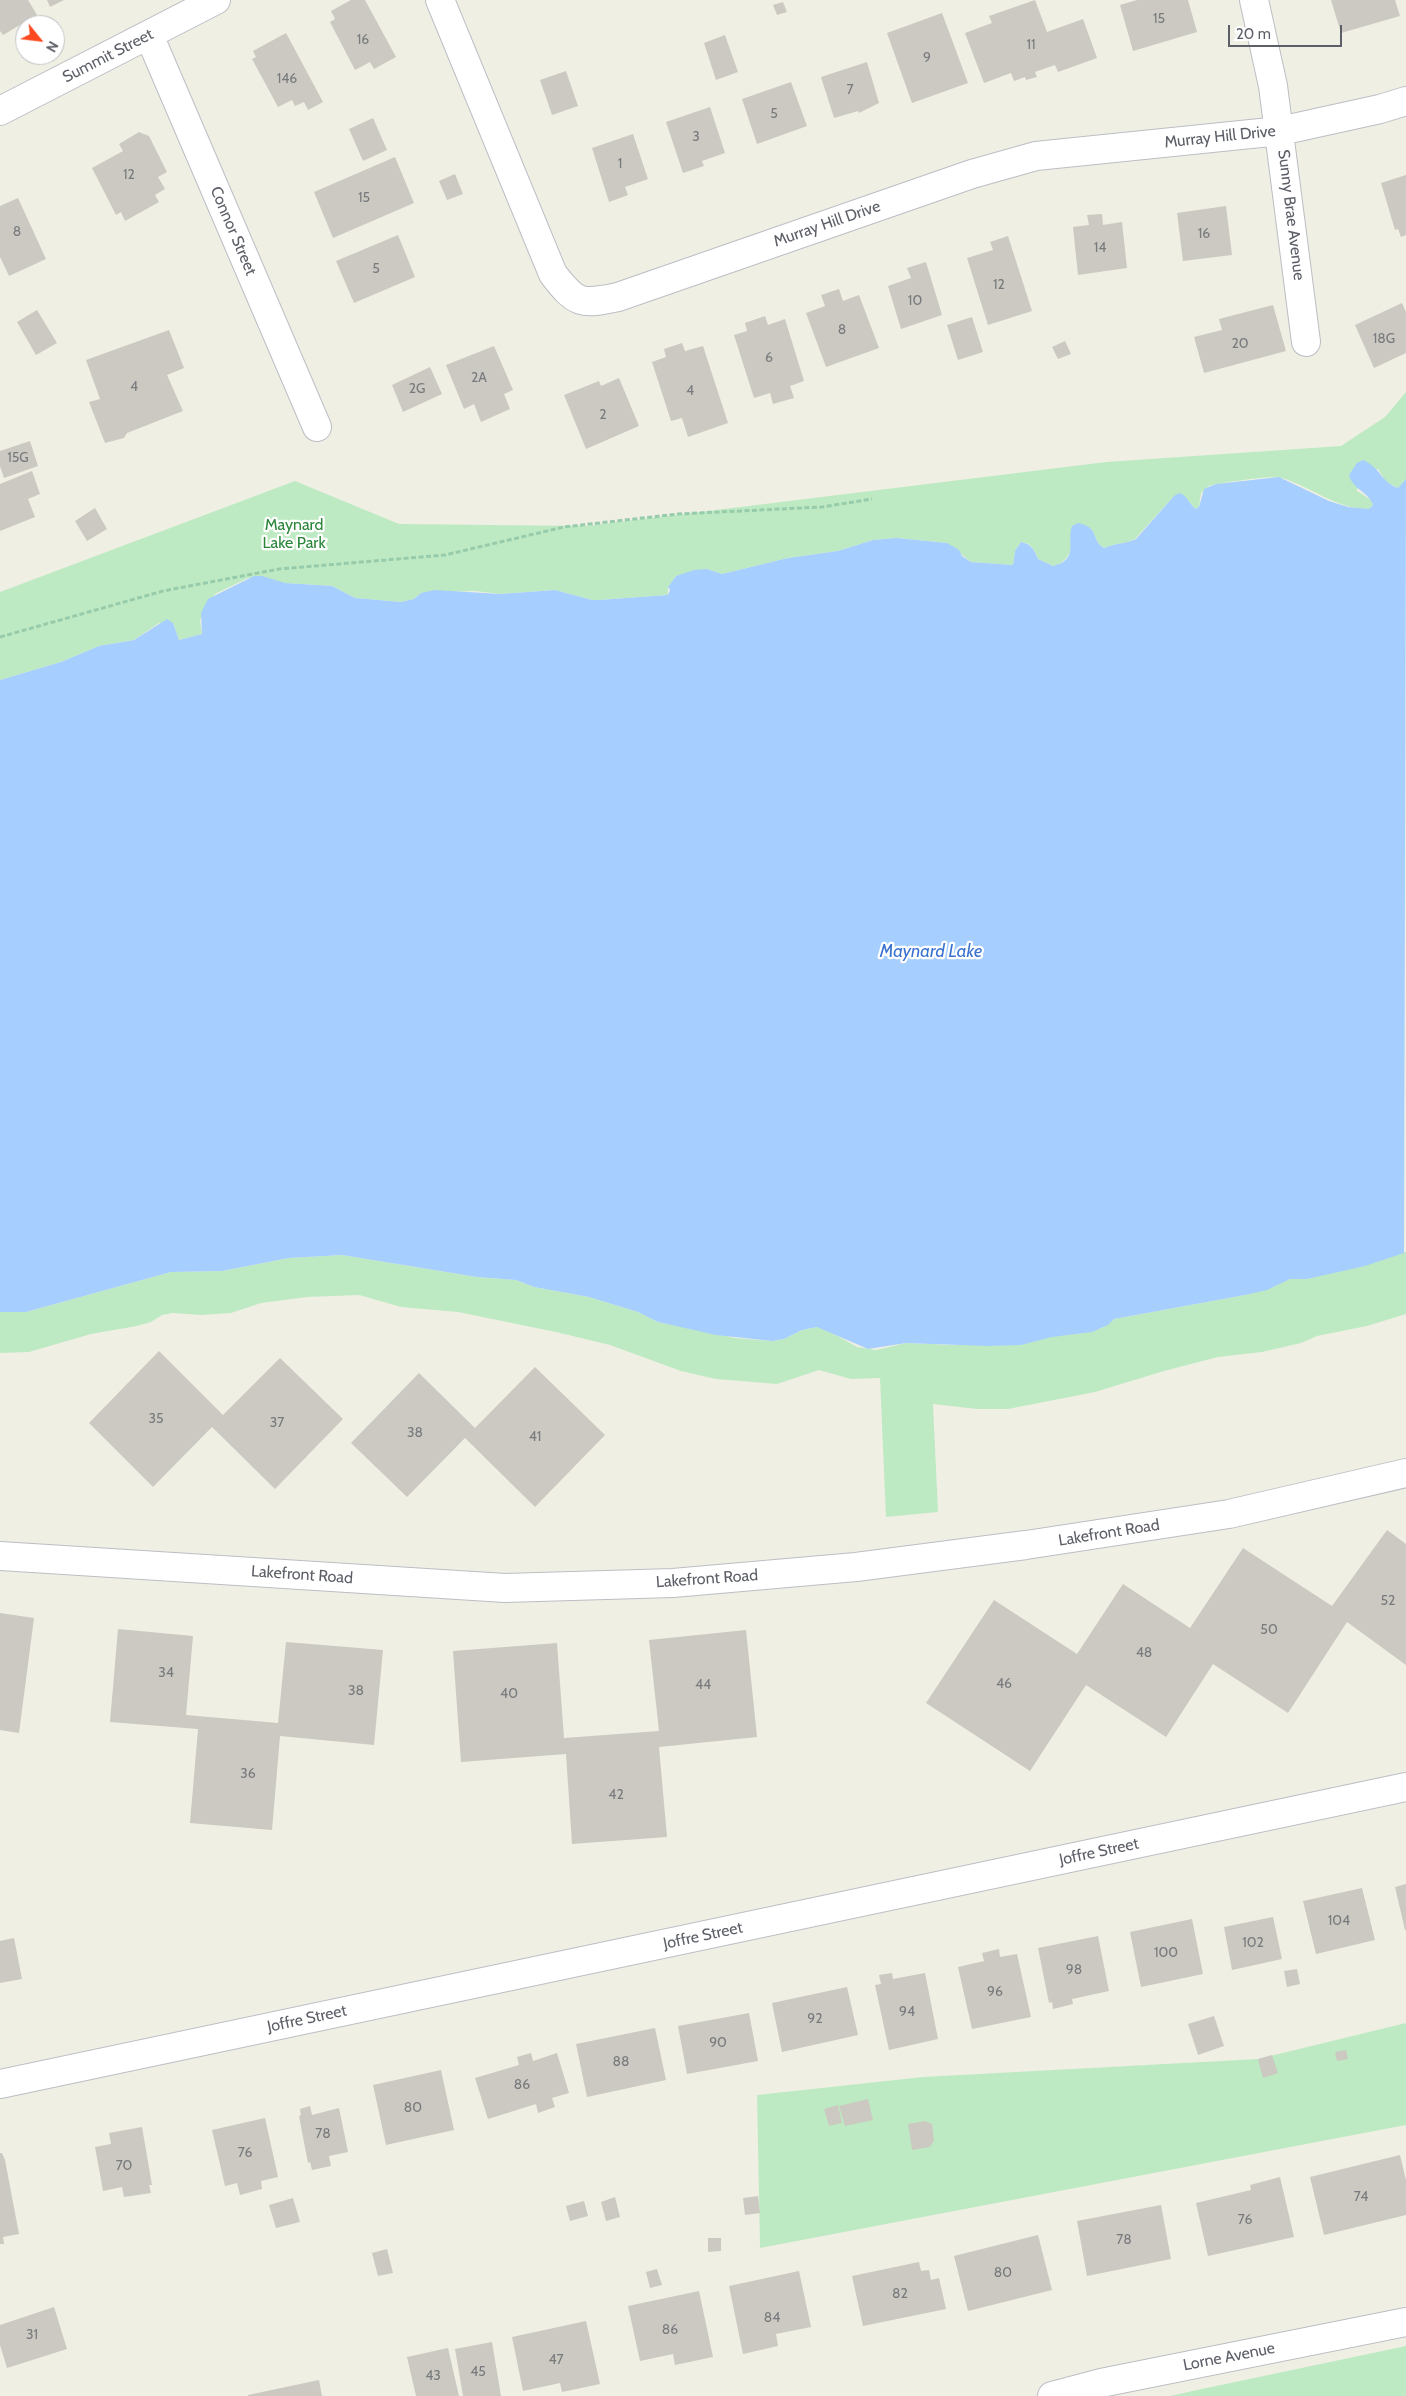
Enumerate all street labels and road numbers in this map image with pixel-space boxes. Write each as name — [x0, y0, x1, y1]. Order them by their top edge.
street label: Summit Street — [59, 25, 157, 87]
street label: Murray Hill Drive — [1163, 122, 1277, 152]
street label: Sunny Brae Avenue — [1273, 149, 1309, 281]
street label: Connor Street — [206, 184, 260, 278]
street label: Murray Hill Drive — [771, 197, 883, 251]
street label: Lakefront Road — [1057, 1516, 1161, 1550]
street label: Lakefront Road — [250, 1562, 354, 1588]
street label: Lakefront Road — [655, 1566, 759, 1592]
street label: Joffre Street — [1057, 1834, 1141, 1870]
street label: Joffre Street — [661, 1918, 745, 1954]
street label: Joffre Street — [265, 2001, 349, 2037]
street label: Lorne Avenue — [1181, 2339, 1277, 2375]

